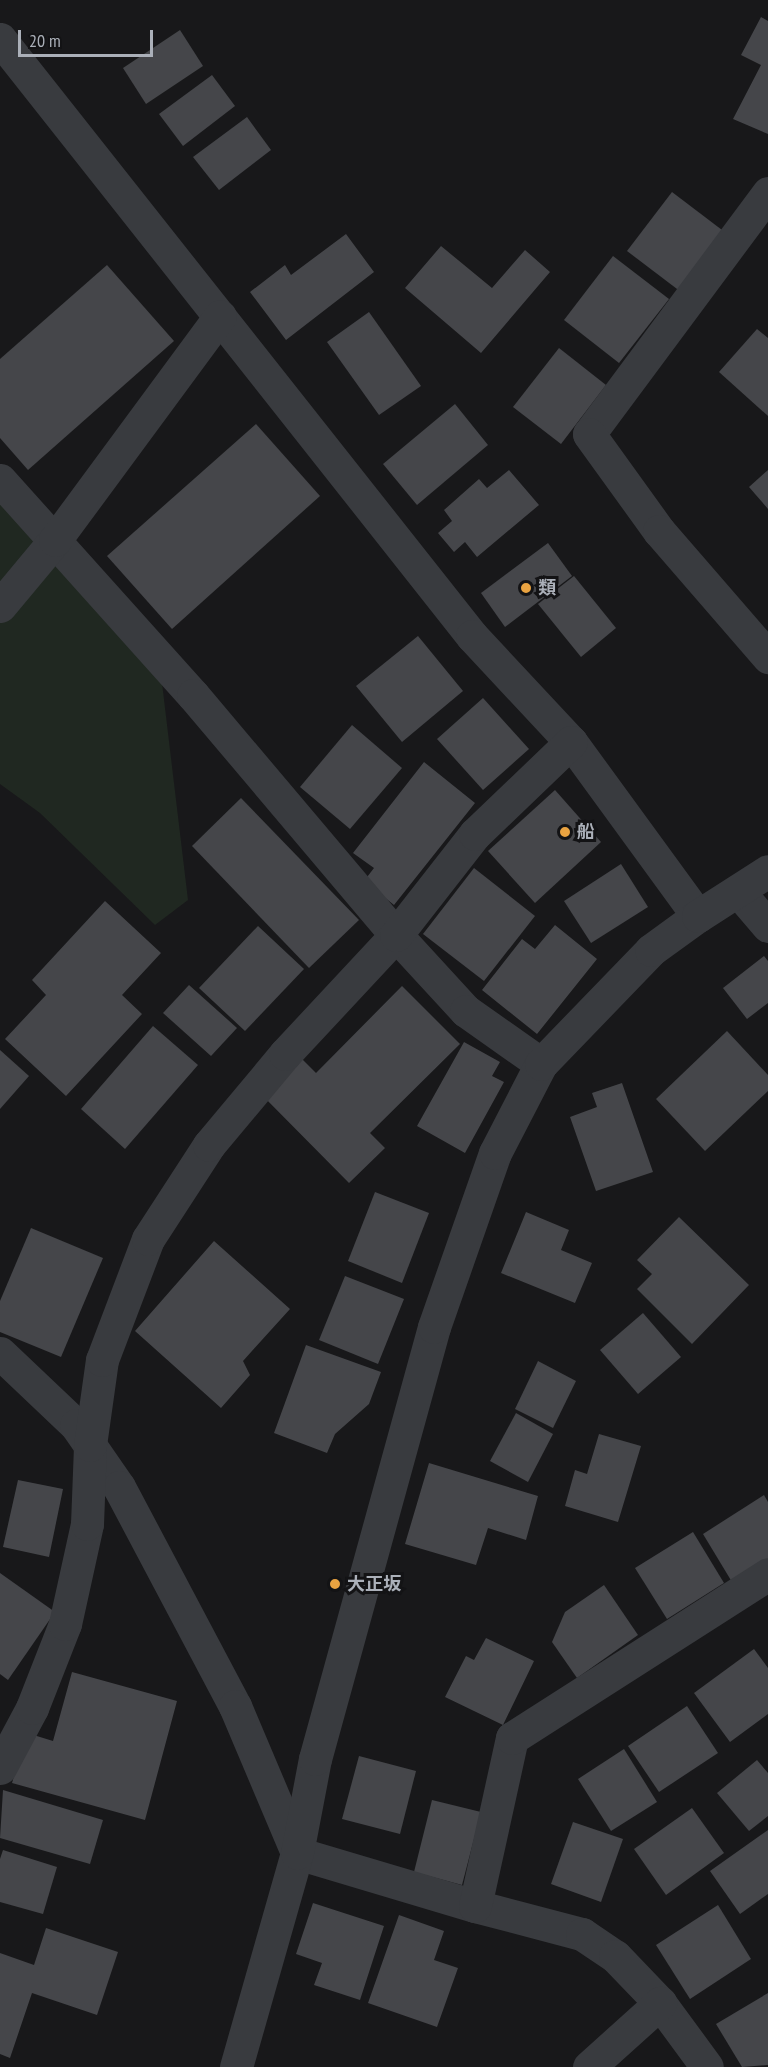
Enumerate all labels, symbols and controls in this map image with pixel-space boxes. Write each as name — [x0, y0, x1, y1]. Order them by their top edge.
scale bar — [21, 18, 156, 56]
text: 20 m — [29, 29, 61, 52]
place label: 類 — [538, 577, 556, 599]
marker: 類 — [519, 581, 533, 595]
place label: 船 — [577, 821, 595, 843]
marker: 船 — [558, 825, 572, 839]
place label: 大正坂 — [347, 1573, 401, 1595]
marker: 大正坂 — [328, 1577, 342, 1591]

